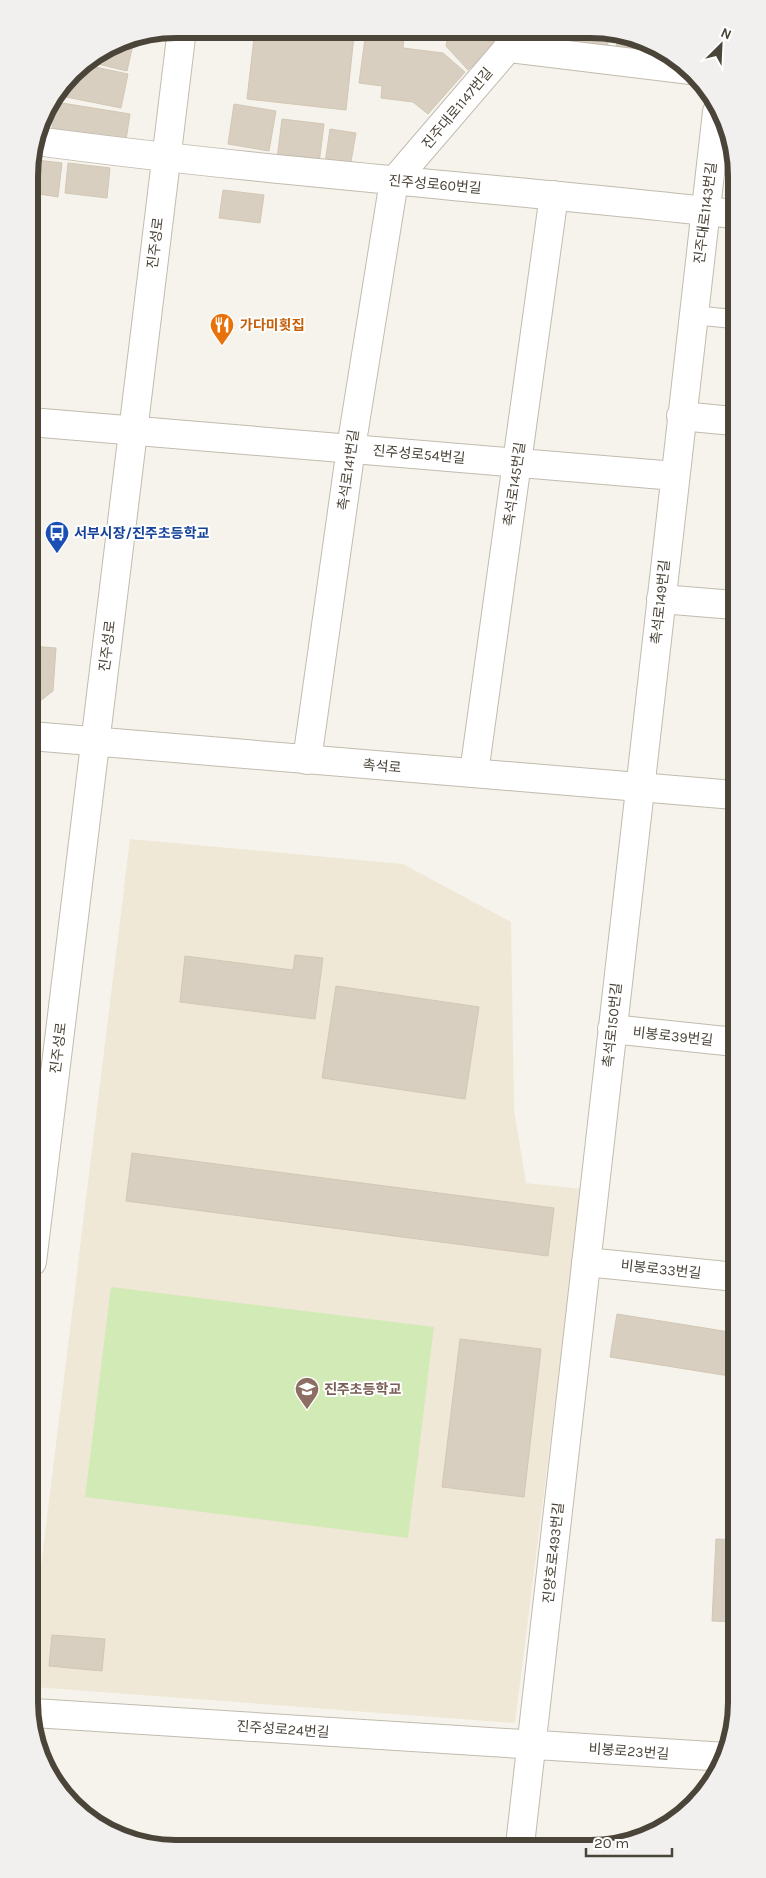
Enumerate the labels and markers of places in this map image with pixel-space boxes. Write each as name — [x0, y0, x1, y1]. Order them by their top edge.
restaurant icon: 가다미횟집 — [209, 312, 235, 346]
place label: 가다미횟집 — [240, 317, 304, 334]
bus stop icon: 서부시장/진주초등학교 — [44, 520, 70, 554]
place label: 서부시장/진주초등학교 — [74, 525, 210, 542]
school or university icon: 진주초등학교 — [294, 1376, 320, 1410]
place label: 진주초등학교 — [324, 1381, 401, 1398]

